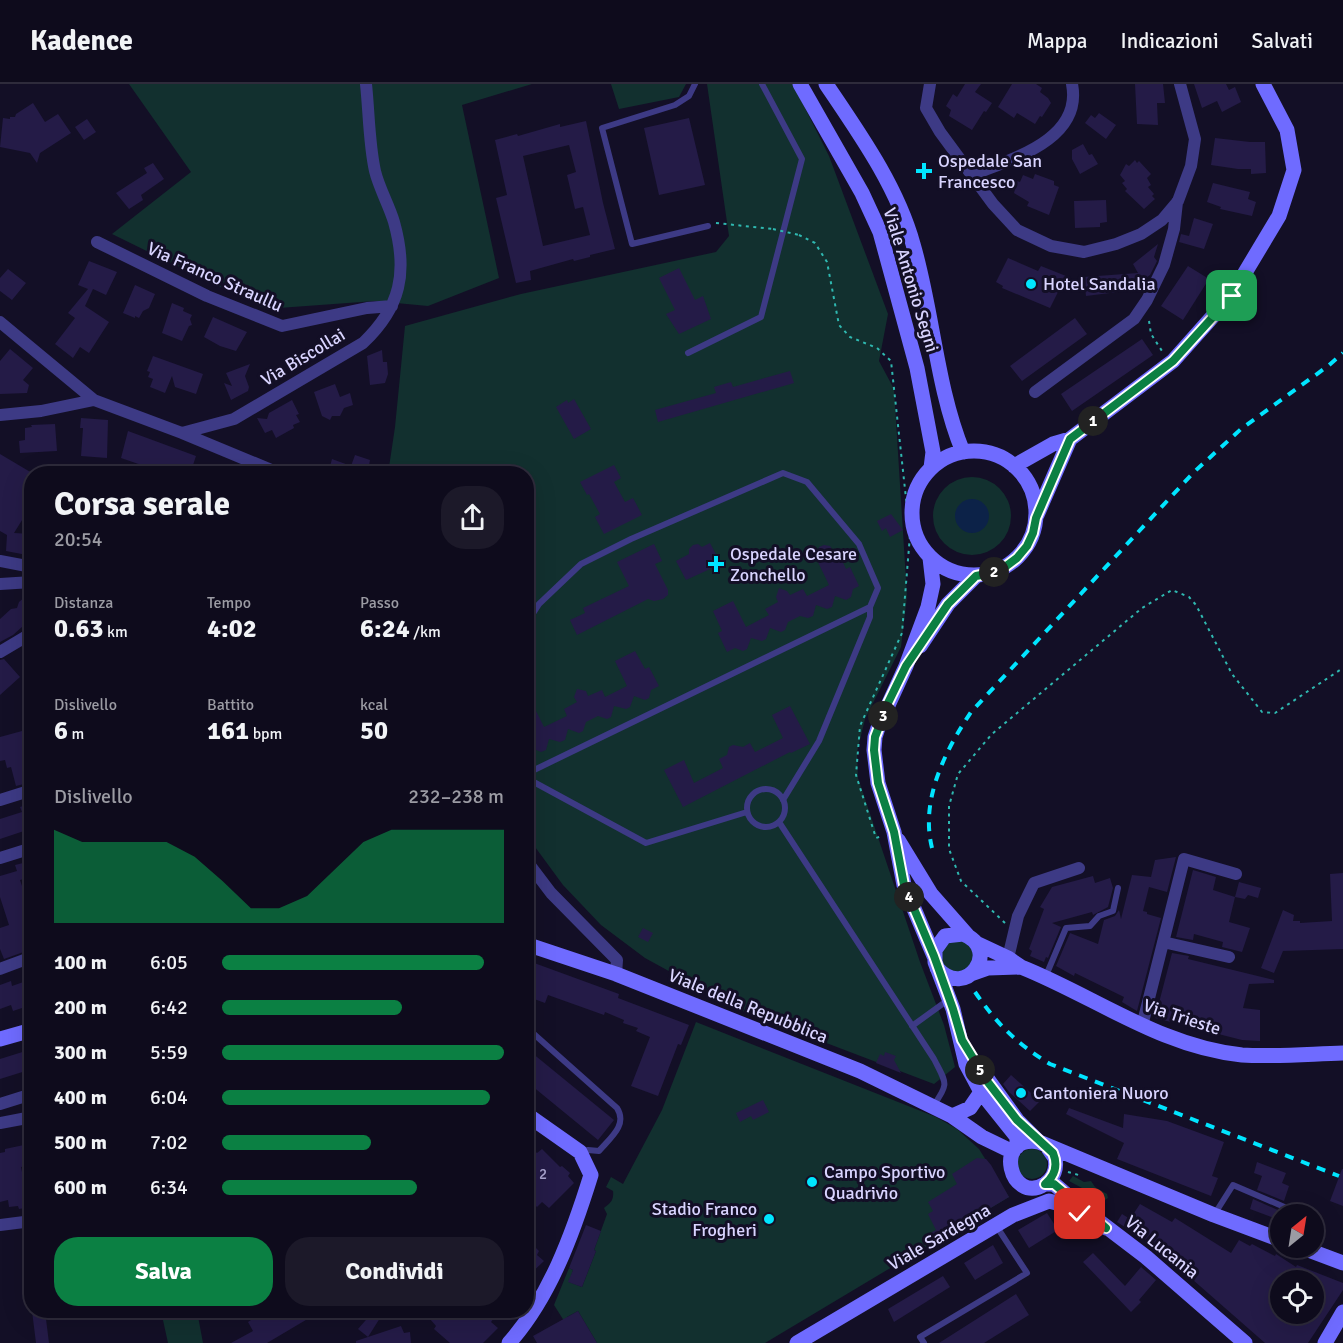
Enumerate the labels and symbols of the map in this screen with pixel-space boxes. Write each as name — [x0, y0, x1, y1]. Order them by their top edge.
place label: Ospedale San Francesco — [938, 150, 1042, 193]
marker: Ospedale San Francesco — [915, 162, 933, 180]
street label: Viale Antonio Segni — [879, 205, 943, 355]
street label: Via Franco Straullu — [144, 237, 286, 317]
pin — [1206, 270, 1257, 321]
place label: Hotel Sandalia — [1043, 273, 1156, 295]
marker: Hotel Sandalia — [1024, 277, 1038, 291]
street label: Via Biscollai — [257, 323, 349, 391]
pin: 1 — [1078, 406, 1108, 436]
place label: Ospedale Cesare Zonchello — [730, 543, 857, 586]
marker: Ospedale Cesare Zonchello — [707, 555, 725, 573]
pin: 2 — [979, 557, 1009, 587]
pin: 3 — [868, 701, 898, 731]
pin: 4 — [894, 882, 924, 912]
street label: Viale della Repubblica — [665, 964, 831, 1048]
street label: Via Trieste — [1140, 994, 1224, 1040]
pin: 5 — [965, 1055, 995, 1085]
place label: Cantoniera Nuoro — [1033, 1082, 1169, 1104]
marker: Cantoniera Nuoro — [1014, 1086, 1028, 1100]
place label: Campo Sportivo Quadrivio — [824, 1161, 945, 1204]
house number: 2 — [539, 1165, 547, 1183]
marker: Campo Sportivo Quadrivio — [805, 1175, 819, 1189]
pin — [1054, 1188, 1105, 1239]
place label: Stadio Franco Frogheri — [652, 1198, 757, 1241]
street label: Viale Sardegna — [884, 1199, 994, 1275]
north arrow — [1270, 1204, 1324, 1258]
street label: Via Lucania — [1121, 1211, 1203, 1283]
marker: Stadio Franco Frogheri — [762, 1212, 776, 1226]

